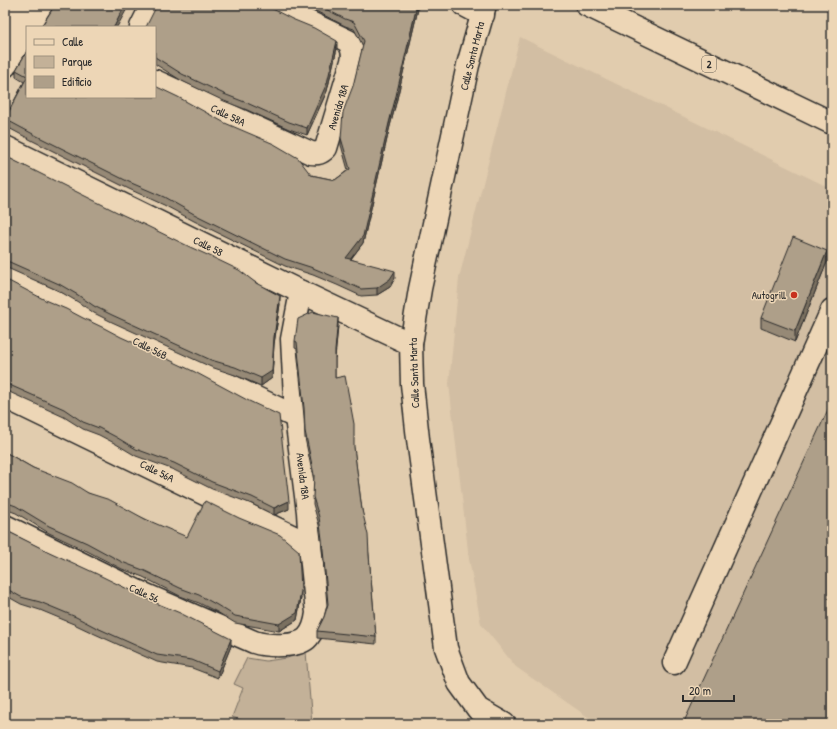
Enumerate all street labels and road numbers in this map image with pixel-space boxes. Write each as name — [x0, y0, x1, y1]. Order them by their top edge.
street label: Calle Santa Marta — [457, 20, 487, 92]
road number: 2 — [702, 56, 716, 72]
street label: Avenida 18A — [324, 82, 352, 131]
street label: Calle 58A — [208, 101, 248, 129]
street label: Calle 58 — [191, 233, 225, 259]
street label: Calle 56B — [130, 334, 170, 363]
street label: Calle Santa Marta — [406, 337, 422, 408]
street label: Avenida 18A — [293, 452, 313, 501]
street label: Calle 56A — [138, 457, 177, 486]
street label: Calle 56 — [127, 580, 162, 606]

